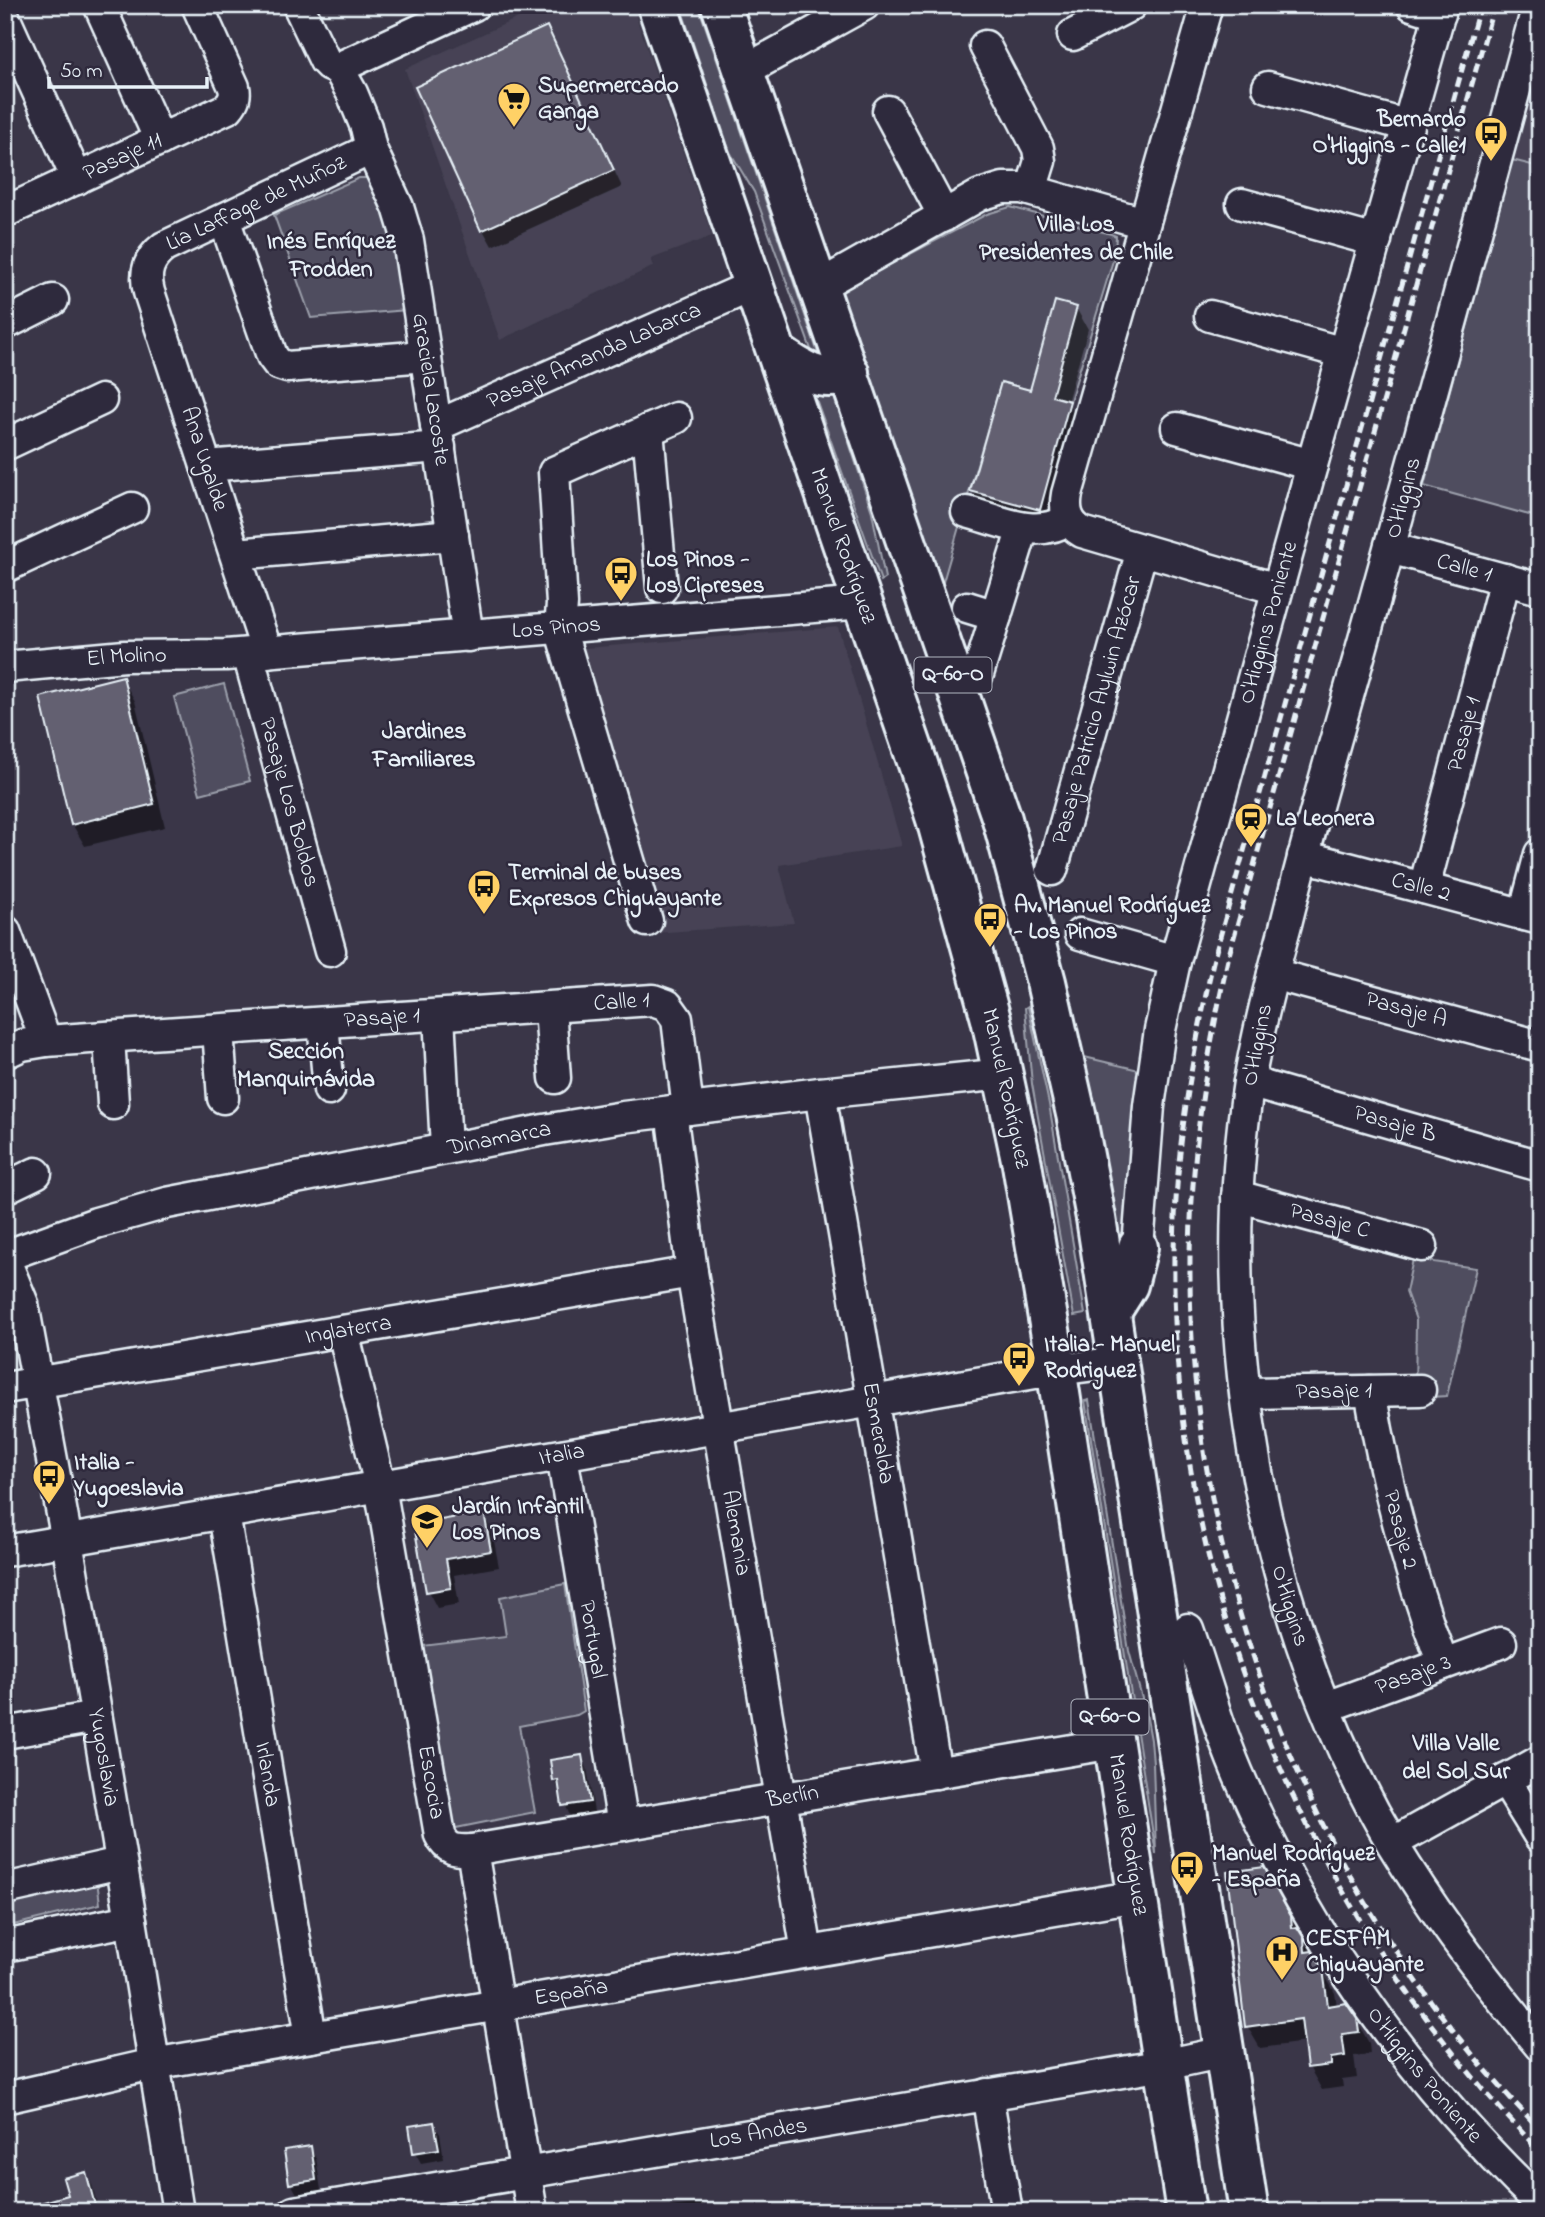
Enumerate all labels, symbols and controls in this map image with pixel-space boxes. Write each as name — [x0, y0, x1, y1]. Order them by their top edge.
scale bar — [49, 46, 206, 90]
text: 50 m — [60, 57, 103, 87]
place label: Supermercado Ganga — [538, 70, 679, 131]
supermarket icon: Supermercado Ganga — [495, 80, 533, 129]
place label: Bernardo O'Higgins - Calle1 — [1313, 104, 1467, 165]
bus stop icon: Bernardo O'Higgins - Calle1 — [1472, 114, 1510, 163]
street label: Pasaje 11 — [78, 124, 168, 190]
street label: Lía Laffage de Muñoz — [161, 146, 352, 260]
district label: Villa Los Presidentes de Chile — [979, 208, 1174, 271]
district label: Inés Enríquez Frodden — [266, 225, 396, 288]
street label: Pasaje Amanda Labarca — [482, 294, 707, 418]
street label: Graciela Lacoste — [403, 311, 459, 468]
street label: Ana Ugalde — [171, 403, 237, 516]
street label: O'Higgins — [1377, 454, 1432, 543]
street label: Manuel Rodríguez — [801, 463, 885, 629]
street label: O'Higgins Poniente — [1230, 537, 1307, 708]
place label: Los Pinos - Los Cipreses — [646, 544, 765, 603]
street label: Calle 1 — [1433, 545, 1496, 592]
bus stop icon: Los Pinos - Los Cipreses — [602, 554, 640, 603]
street label: Pasaje Patricio Aylwin Azócar — [1044, 571, 1151, 848]
street label: Los Pinos — [511, 608, 602, 648]
street label: El Molino — [85, 639, 167, 676]
road number: Q-60-O — [914, 658, 992, 692]
street label: Pasaje 1 — [1439, 693, 1490, 775]
street label: Pasaje Los Boldos — [250, 714, 328, 891]
district label: Jardines Familiares — [371, 715, 476, 778]
station icon: La Leonera — [1232, 800, 1270, 849]
place label: La Leonera — [1276, 803, 1375, 836]
place label: Terminal de buses Expresos Chiguayante — [508, 857, 722, 918]
street label: Calle 2 — [1388, 864, 1454, 911]
bus stop icon: Terminal de buses Expresos Chiguayante — [465, 867, 503, 916]
place label: Av. Manuel Rodríguez - Los Pinos — [1013, 890, 1212, 949]
bus stop icon: Av. Manuel Rodríguez - Los Pinos — [971, 900, 1009, 949]
street label: Pasaje A — [1362, 983, 1451, 1037]
street label: Calle 1 — [592, 984, 651, 1020]
street label: Pasaje 1 — [343, 999, 421, 1037]
street label: O'Higgins — [1234, 1001, 1283, 1089]
street label: Manuel Rodríguez — [972, 1005, 1039, 1172]
district label: Sección Manquimávida — [237, 1035, 375, 1098]
street label: Pasaje B — [1350, 1097, 1440, 1152]
street label: Dinamarca — [444, 1113, 553, 1165]
street label: Pasaje C — [1286, 1194, 1373, 1248]
street label: Inglaterra — [302, 1307, 394, 1354]
place label: Italia - Manuel Rodriguez — [1044, 1329, 1175, 1390]
bus stop icon: Italia - Manuel Rodriguez — [1000, 1339, 1038, 1388]
street label: Pasaje 1 — [1295, 1374, 1373, 1409]
street label: Esmeralda — [853, 1380, 903, 1486]
street label: Italia — [536, 1435, 587, 1475]
place label: Italia - Yugoeslavia — [73, 1447, 184, 1508]
bus stop icon: Italia - Yugoeslavia — [30, 1457, 68, 1506]
street label: Pasaje 2 — [1374, 1487, 1427, 1573]
street label: Alemania — [713, 1488, 760, 1578]
place label: Jardín Infantil Los Pinos — [452, 1491, 584, 1550]
school or university icon: Jardín Infantil Los Pinos — [408, 1501, 446, 1550]
street label: O'Higgins — [1262, 1562, 1318, 1651]
street label: Portugal — [570, 1598, 615, 1681]
street label: Pasaje 3 — [1371, 1646, 1456, 1704]
road number: Q-60-O — [1072, 1700, 1148, 1734]
street label: Yugoslavia — [79, 1706, 128, 1809]
district label: Villa Valle del Sol Sur — [1402, 1727, 1511, 1790]
street label: Irlanda — [246, 1739, 289, 1809]
street label: Escocia — [408, 1743, 454, 1822]
street label: Manuel Rodríguez — [1099, 1751, 1157, 1918]
street label: Berlín — [763, 1776, 821, 1817]
place label: Manuel Rodríguez - España — [1211, 1838, 1376, 1897]
bus stop icon: Manuel Rodríguez - España — [1168, 1848, 1206, 1897]
place label: CESFAM Chiguayante — [1306, 1923, 1425, 1984]
hospital icon: CESFAM Chiguayante — [1263, 1933, 1301, 1982]
street label: España — [532, 1970, 611, 2015]
street label: O'Higgins Poniente — [1359, 2000, 1491, 2151]
street label: Los Andes — [707, 2109, 810, 2158]

